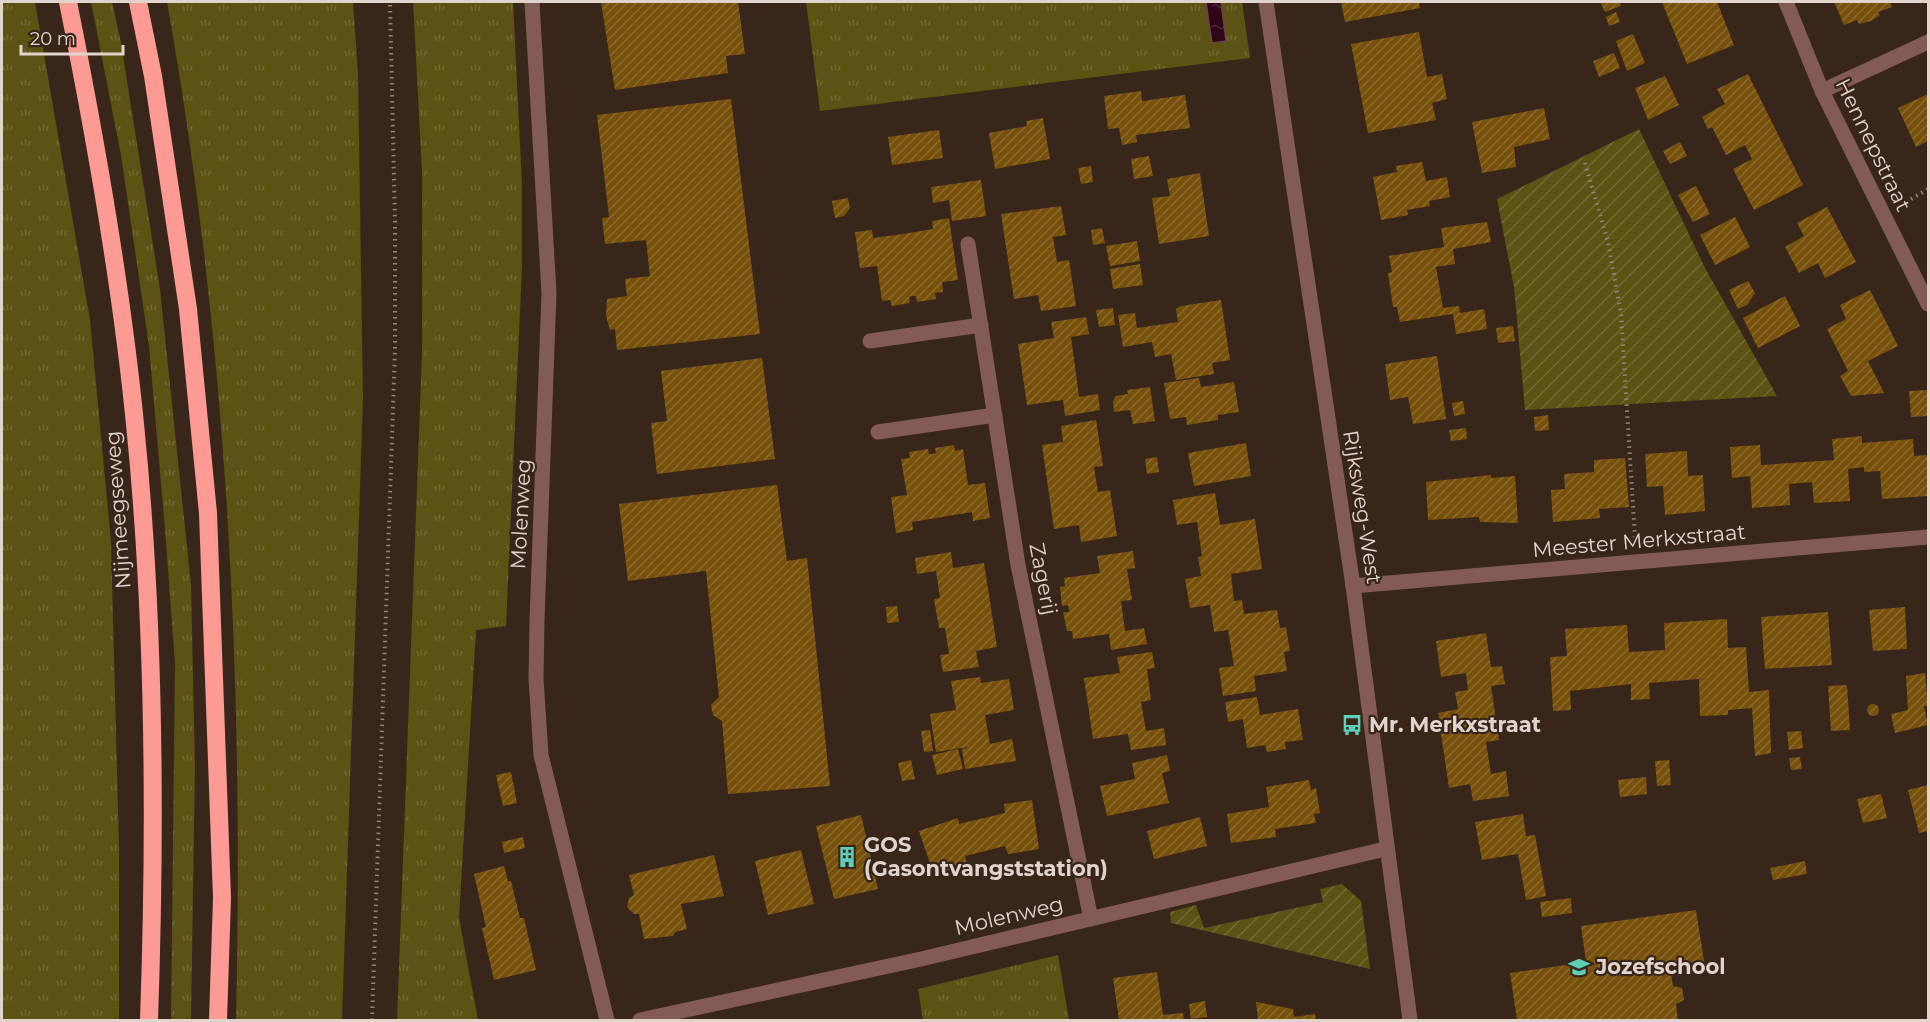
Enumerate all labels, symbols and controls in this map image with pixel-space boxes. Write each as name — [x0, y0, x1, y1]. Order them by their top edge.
scale bar — [21, 18, 123, 56]
text: 20 m — [30, 28, 76, 50]
street label: Hennepstraat — [1830, 74, 1916, 215]
street label: Rijksweg-West — [1338, 428, 1387, 586]
street label: Nijmeegseweg — [100, 430, 135, 590]
street label: Molenweg — [505, 458, 536, 570]
street label: Meester Merkxstraat — [1531, 519, 1747, 562]
street label: Zagerij — [1024, 541, 1063, 617]
place label: Mr. Merkxstraat — [1369, 712, 1541, 737]
bus stop icon: Mr. Merkxstraat — [1340, 713, 1364, 737]
place label: GOS (Gasontvangststation) — [864, 832, 1108, 881]
building icon: GOS (Gasontvangststation) — [835, 845, 859, 869]
street label: Molenweg — [952, 891, 1066, 940]
place label: Jozefschool — [1595, 954, 1726, 979]
school or university icon: Jozefschool — [1567, 955, 1591, 979]

